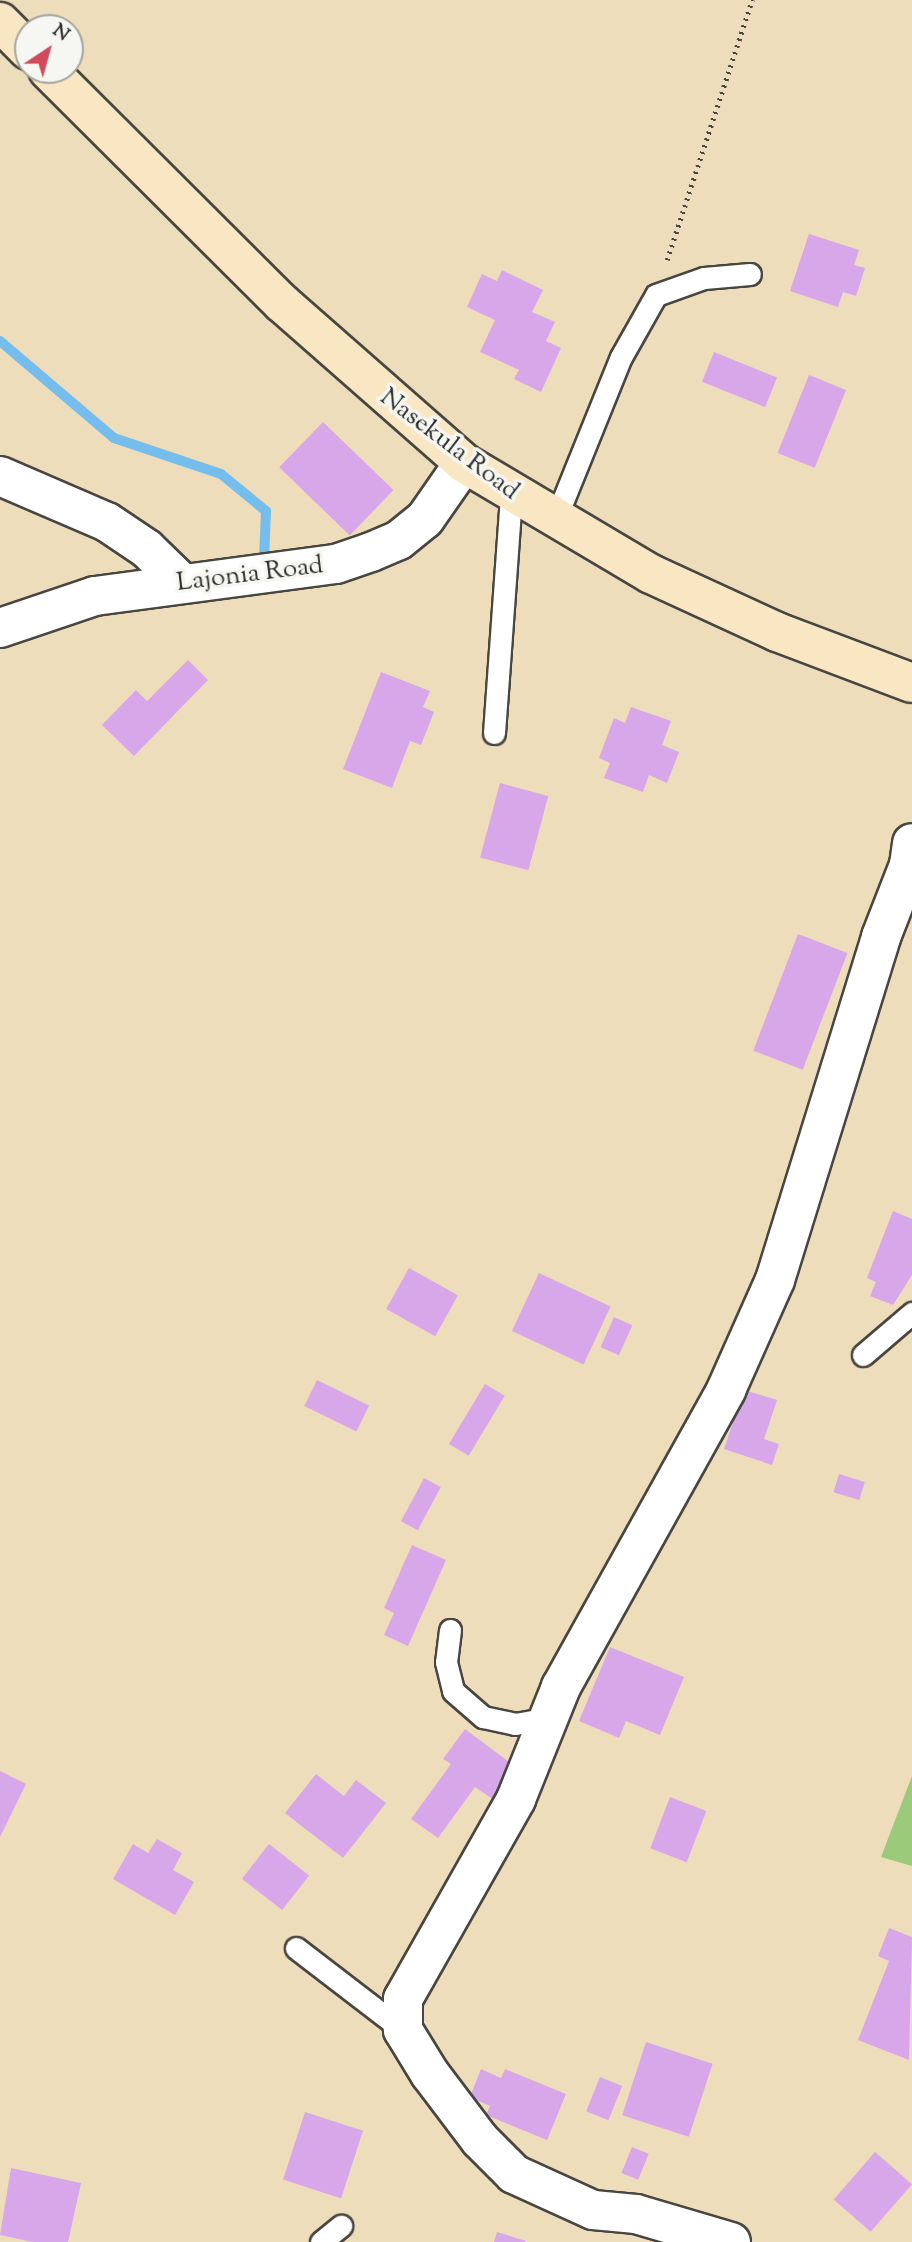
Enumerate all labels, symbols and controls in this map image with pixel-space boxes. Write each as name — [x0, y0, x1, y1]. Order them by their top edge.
north arrow — [14, 14, 84, 84]
text: N — [46, 18, 75, 49]
street label: Nasekula Road — [373, 382, 525, 508]
street label: Lajonia Road — [175, 551, 325, 599]

